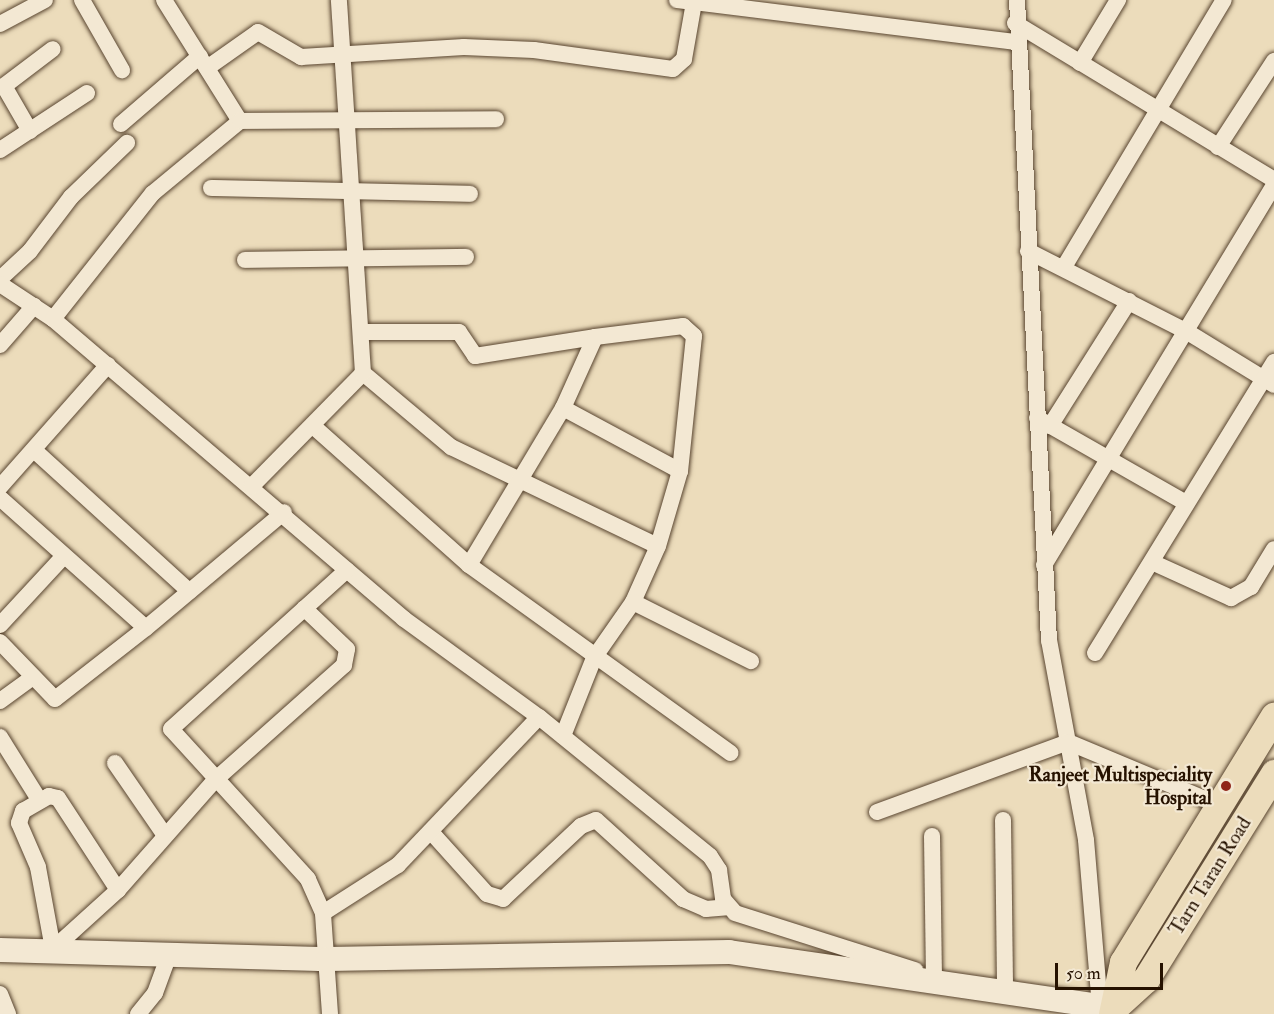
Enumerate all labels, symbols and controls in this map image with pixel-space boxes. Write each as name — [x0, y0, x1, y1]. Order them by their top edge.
place label: Ranjeet Multispeciality Hospital — [1028, 762, 1212, 809]
marker: Ranjeet Multispeciality Hospital — [1217, 777, 1235, 795]
street label: Tarn Taran Road — [1164, 812, 1256, 940]
scale bar — [1058, 951, 1166, 989]
text: 50 m — [1066, 962, 1101, 985]

